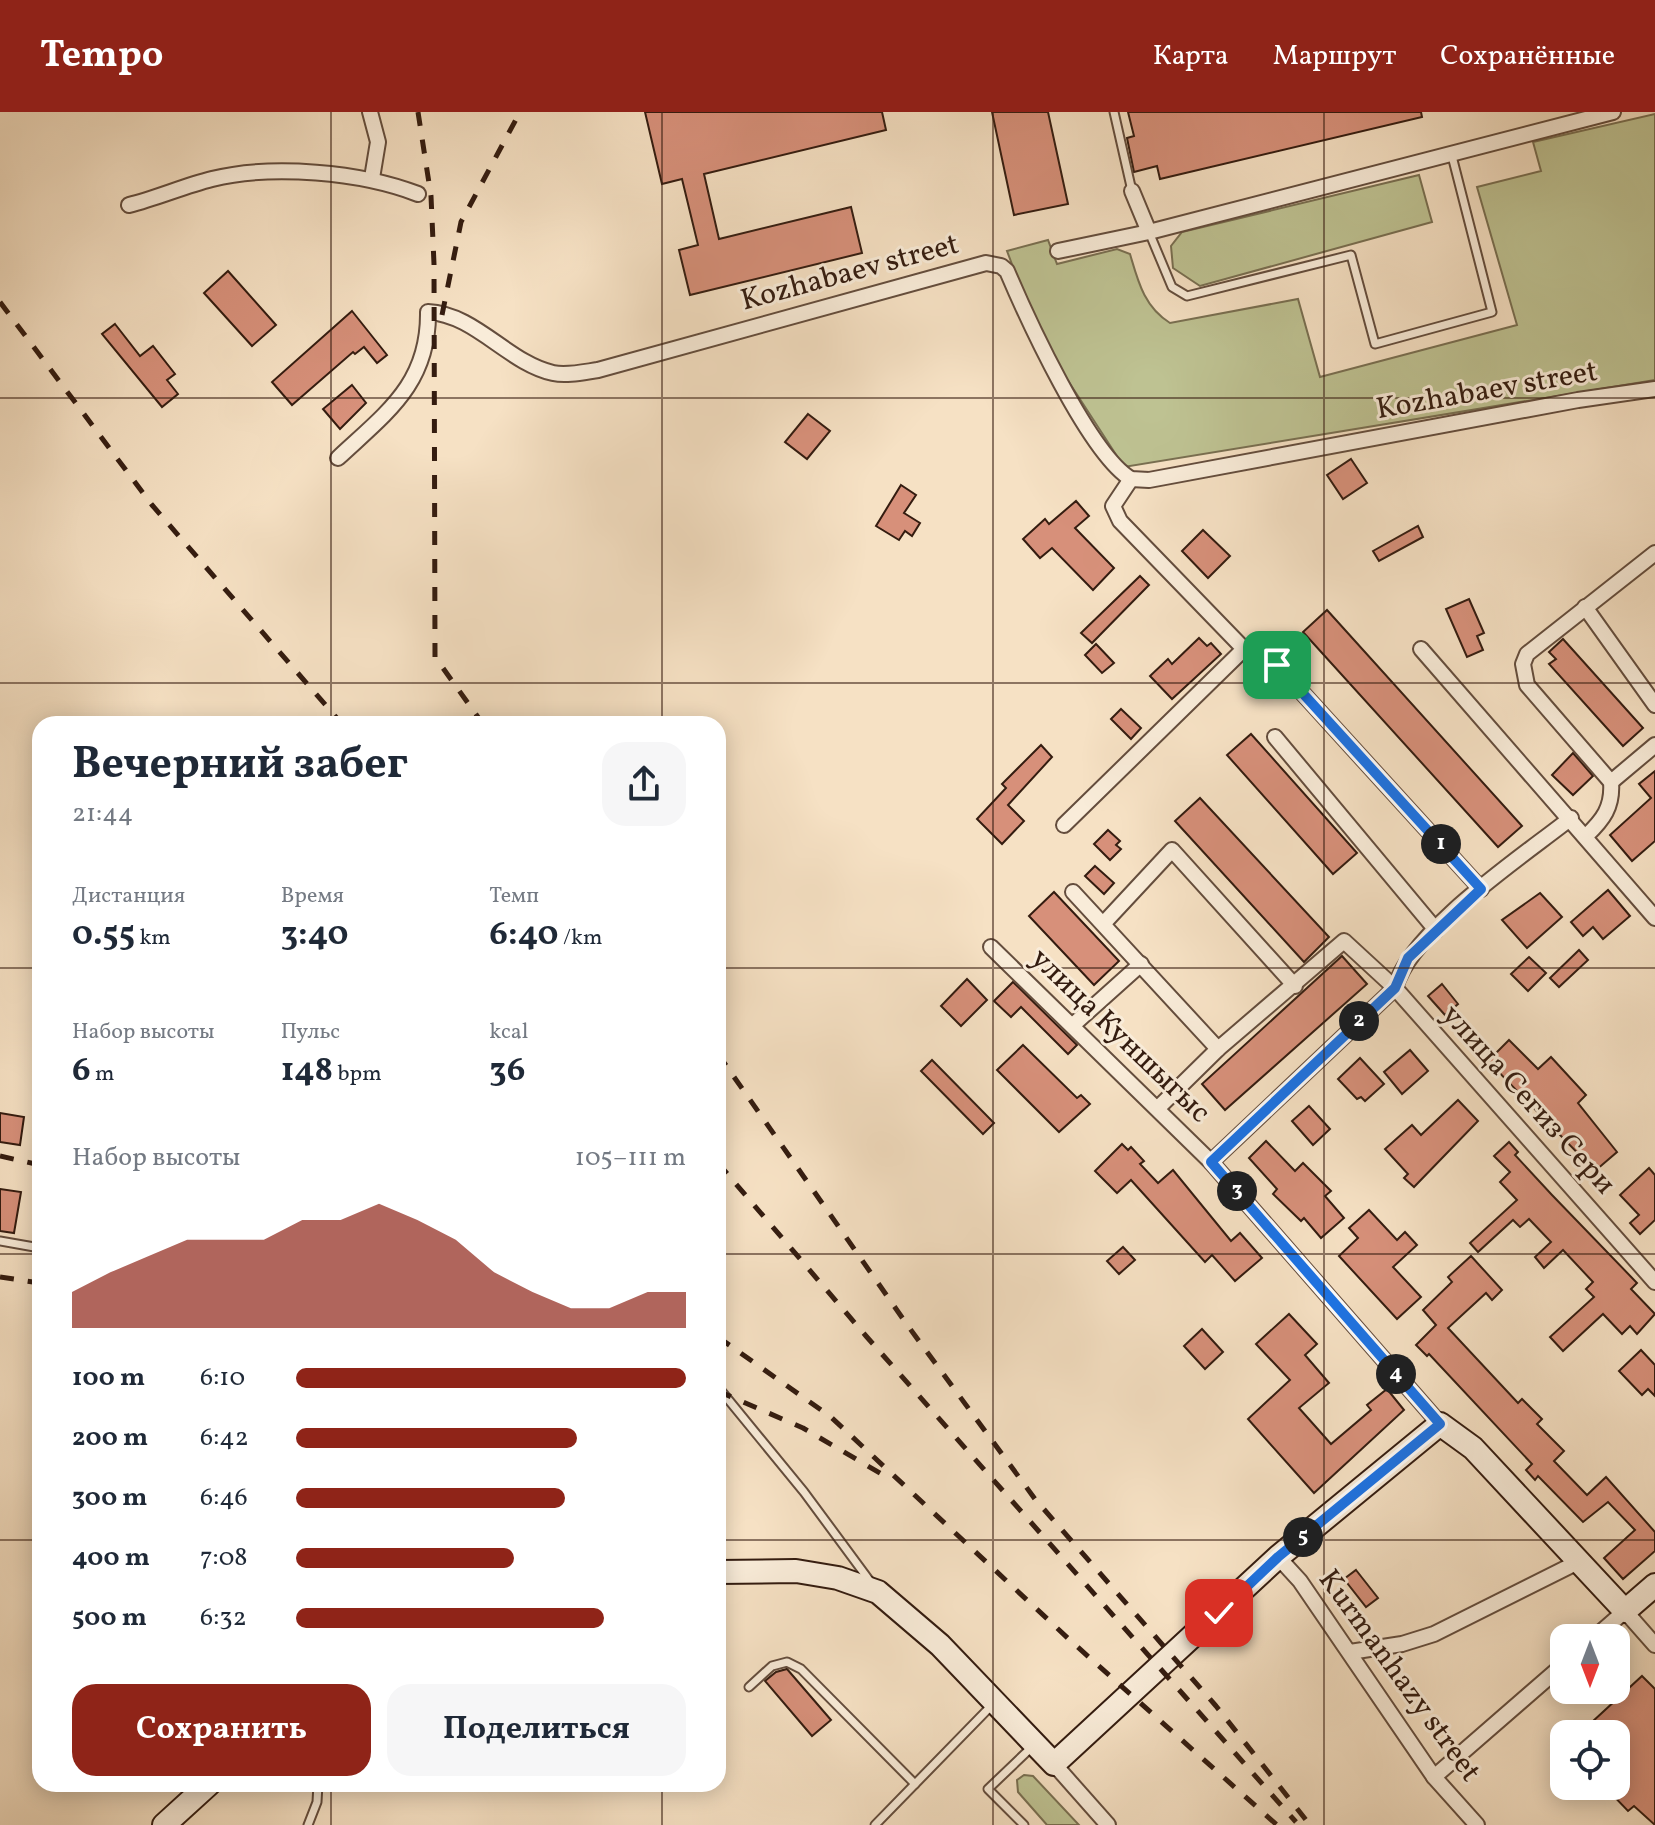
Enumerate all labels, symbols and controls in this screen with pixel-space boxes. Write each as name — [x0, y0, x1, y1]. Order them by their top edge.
text: Tempo — [40, 30, 164, 83]
text: Карта — [1153, 37, 1229, 76]
text: Маршрут — [1273, 37, 1396, 76]
text: Сохранённые — [1440, 37, 1615, 76]
street label: Kozhabaev street — [736, 224, 964, 322]
street label: Kozhabaev street — [1373, 351, 1601, 431]
pin — [1243, 631, 1311, 699]
icon: arrive — [1255, 643, 1299, 687]
text: Вечерний забег — [72, 735, 408, 796]
button: share — [602, 742, 686, 826]
text: 21:44 — [72, 796, 133, 832]
pin: 1 — [1421, 824, 1461, 864]
text: 1 — [1437, 828, 1445, 859]
text: Дистанция — [72, 881, 185, 912]
text: Время — [281, 881, 344, 912]
text: Темп — [489, 881, 539, 912]
text: 0.55 — [72, 912, 135, 959]
text: 3:40 — [281, 912, 349, 959]
text: 6:40 — [489, 912, 559, 959]
text: km — [135, 923, 171, 954]
text: /km — [559, 923, 602, 954]
street label: улица Куншыгыс — [1021, 939, 1219, 1133]
street label: улица Сегиз Сери — [1431, 996, 1625, 1204]
pin: 2 — [1339, 1001, 1379, 1041]
text: 2 — [1353, 1005, 1365, 1036]
text: Набор высоты — [72, 1017, 215, 1048]
text: Пульс — [281, 1017, 340, 1048]
text: kcal — [489, 1017, 528, 1048]
text: 6 — [72, 1048, 91, 1095]
text: 148 — [281, 1048, 333, 1095]
text: 36 — [489, 1048, 525, 1095]
text: m — [91, 1059, 115, 1090]
text: bpm — [333, 1059, 382, 1090]
text: Набор высоты — [72, 1140, 240, 1176]
text: 105–111 m — [575, 1140, 686, 1176]
pin: 3 — [1217, 1171, 1257, 1211]
text: 3 — [1231, 1175, 1243, 1206]
pin: 4 — [1376, 1354, 1416, 1394]
text: 4 — [1389, 1358, 1403, 1389]
text: 100 m — [72, 1360, 145, 1396]
text: 6:10 — [200, 1360, 245, 1396]
text: 200 m — [72, 1420, 148, 1456]
text: 6:42 — [200, 1420, 249, 1456]
text: 300 m — [72, 1480, 148, 1516]
text: 6:46 — [200, 1480, 248, 1516]
pin: 5 — [1283, 1517, 1323, 1557]
text: 5 — [1298, 1521, 1308, 1552]
text: 400 m — [72, 1540, 150, 1576]
text: 7:08 — [200, 1540, 248, 1576]
street label: Kurmanhazy street — [1308, 1561, 1490, 1791]
pin — [1185, 1579, 1253, 1647]
icon: check — [1197, 1591, 1241, 1635]
text: 500 m — [72, 1600, 147, 1636]
text: 6:32 — [200, 1600, 247, 1636]
north arrow — [1550, 1624, 1630, 1704]
map controls — [1550, 1624, 1630, 1800]
button: Сохранить — [72, 1684, 371, 1776]
button: Поделиться — [387, 1684, 686, 1776]
button: locate — [1550, 1720, 1630, 1800]

